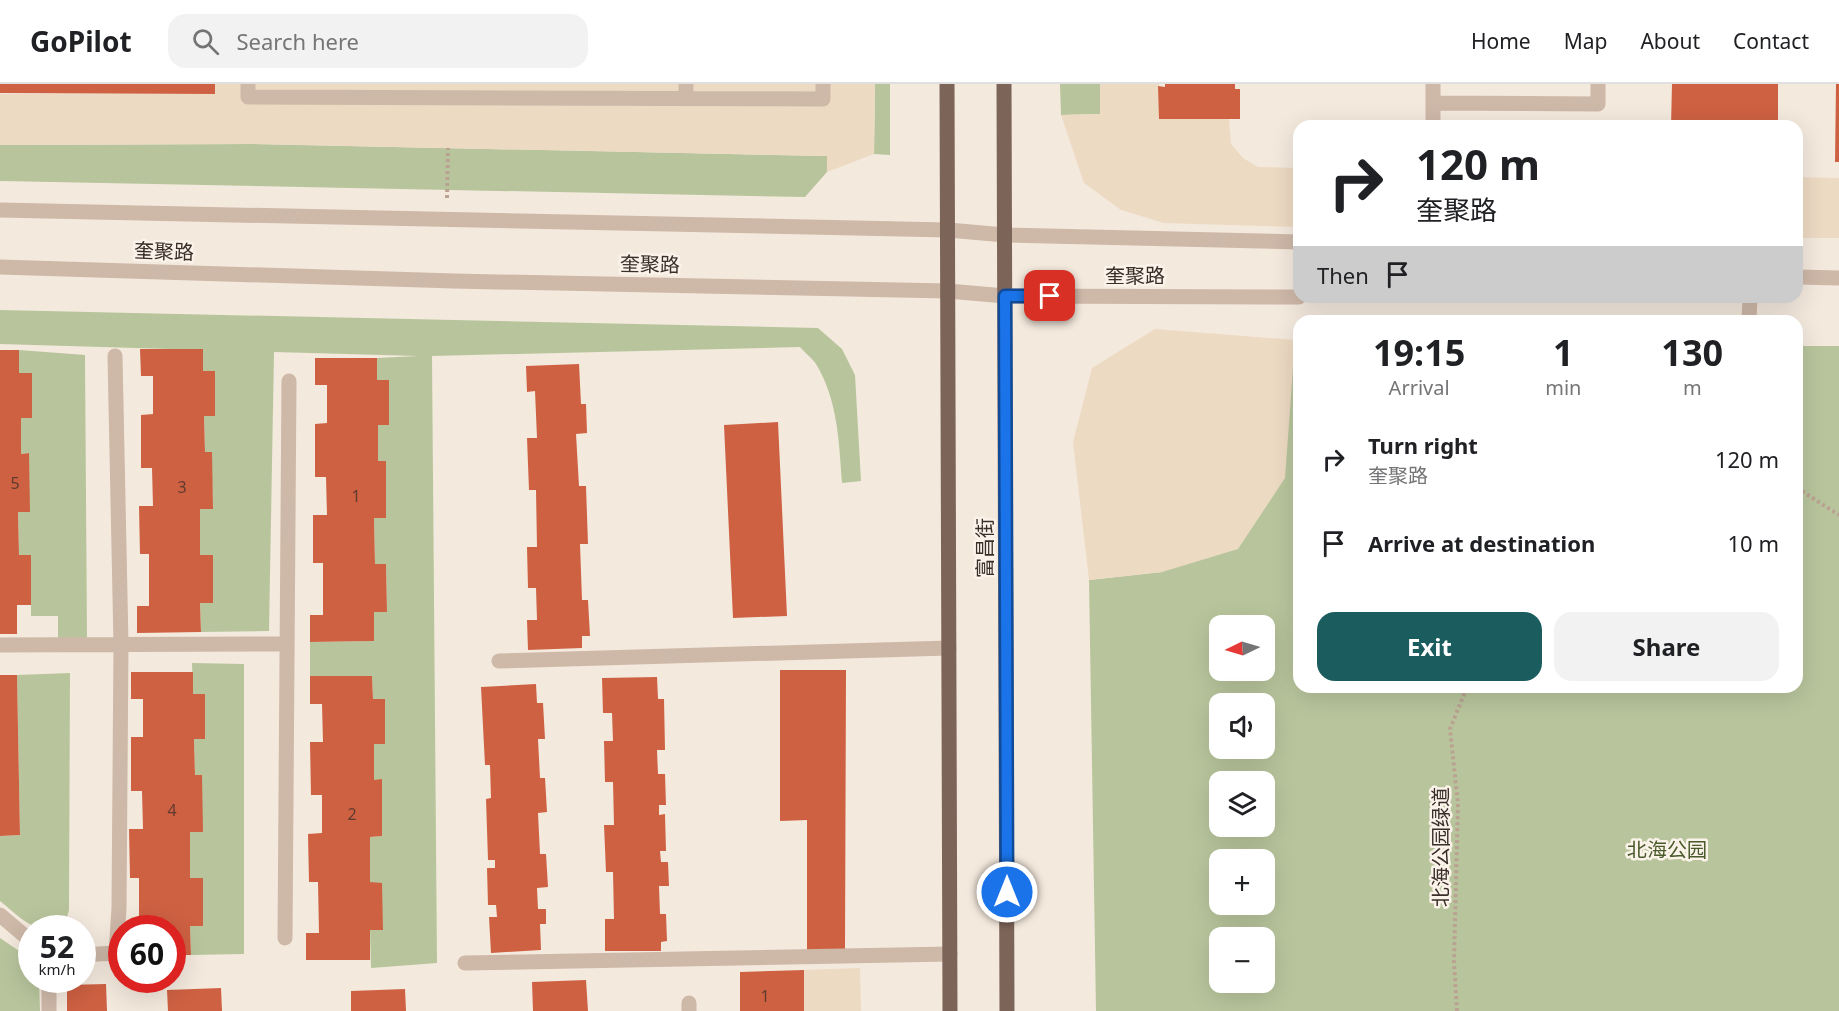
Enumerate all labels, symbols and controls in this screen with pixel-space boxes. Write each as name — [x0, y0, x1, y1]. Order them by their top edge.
search box — [168, 14, 588, 68]
text: GoPilot — [30, 22, 132, 60]
icon: search — [189, 25, 222, 58]
text: Search here — [237, 26, 359, 56]
text: Home — [1471, 27, 1531, 55]
text: Map — [1564, 27, 1607, 55]
text: About — [1640, 27, 1700, 55]
text: Contact — [1733, 27, 1809, 55]
text: 120 m — [1416, 135, 1540, 192]
icon: right — [1317, 144, 1395, 222]
text: 奎聚路 — [1416, 191, 1497, 228]
street label: 奎聚路 — [134, 236, 194, 266]
street label: 奎聚路 — [620, 250, 680, 278]
icon: arrive — [1381, 258, 1414, 291]
text: Then — [1317, 260, 1369, 290]
street label: 奎聚路 — [1105, 262, 1165, 289]
pin — [1024, 270, 1075, 321]
icon: arrive — [1033, 279, 1066, 312]
text: 19:15 — [1373, 328, 1465, 377]
text: 1 — [1553, 328, 1574, 377]
text: 130 — [1661, 328, 1723, 377]
text: Arrival — [1389, 374, 1450, 401]
text: min — [1545, 374, 1581, 401]
text: m — [1683, 374, 1702, 401]
text: Turn right — [1368, 430, 1478, 460]
icon: right — [1317, 443, 1350, 476]
text: 120 m — [1715, 444, 1779, 474]
text: 奎聚路 — [1368, 462, 1428, 489]
house number: 5 — [10, 472, 20, 494]
house number: 3 — [177, 476, 187, 498]
house number: 1 — [351, 485, 361, 507]
street label: 富昌街 — [971, 518, 998, 578]
icon: arrive — [1317, 527, 1350, 560]
text: Arrive at destination — [1368, 528, 1595, 558]
text: 10 m — [1728, 528, 1779, 558]
button: Exit — [1317, 612, 1542, 681]
button: Share — [1554, 612, 1779, 681]
north arrow — [1209, 615, 1275, 681]
map controls — [1209, 615, 1275, 993]
button: sound — [1209, 693, 1275, 759]
button: layers — [1209, 771, 1275, 837]
street label: 北海公园绿道 — [1427, 787, 1454, 907]
house number: 4 — [167, 799, 177, 821]
house number: 2 — [347, 803, 357, 825]
park label: 北海公园 — [1627, 836, 1707, 863]
button: + — [1209, 849, 1275, 915]
position arrow — [975, 860, 1039, 924]
speed limit sign: 60 — [108, 915, 186, 993]
text: 52 — [40, 926, 74, 967]
button: − — [1209, 927, 1275, 993]
text: km/h — [39, 959, 75, 979]
house number: 1 — [760, 985, 770, 1007]

